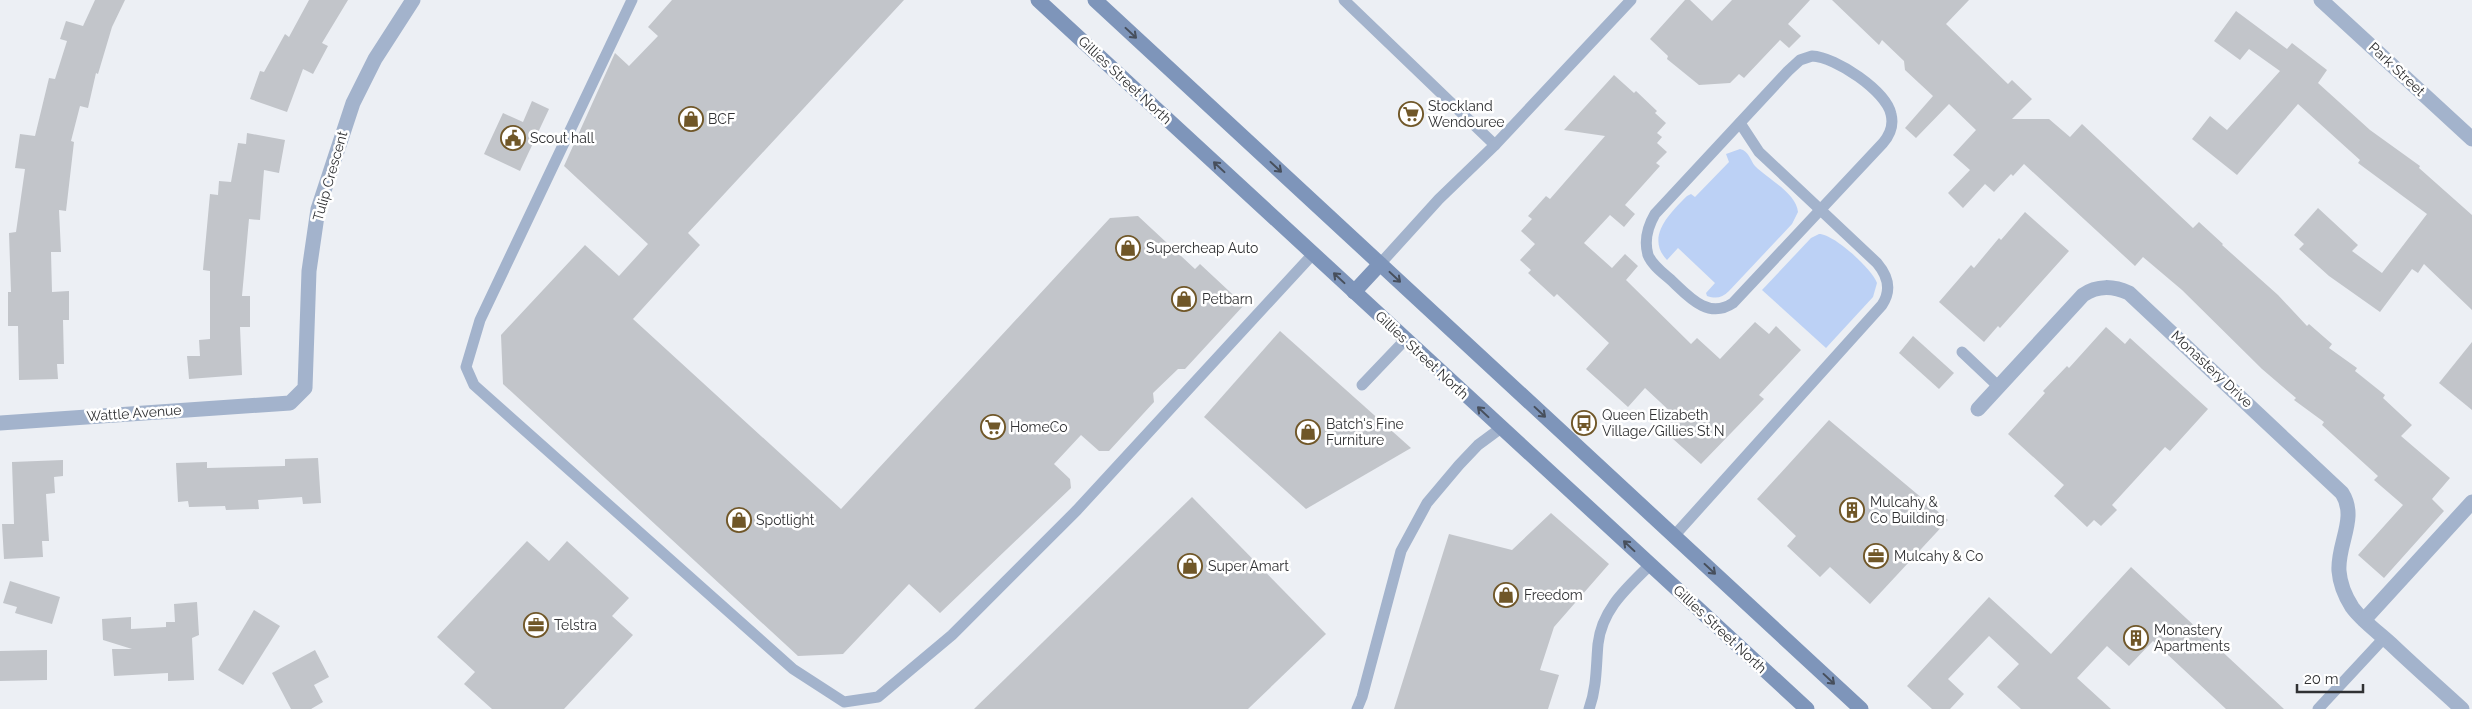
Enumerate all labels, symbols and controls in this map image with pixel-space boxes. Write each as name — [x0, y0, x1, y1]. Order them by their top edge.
one-way arrow — [1124, 27, 1137, 39]
street label: Gillies Street North — [1075, 33, 1175, 127]
street label: Park Street — [2366, 39, 2429, 99]
place label: Stockland Wendouree — [1428, 98, 1505, 130]
supermarket icon: Stockland Wendouree — [1398, 101, 1424, 127]
shop icon: BCF — [678, 106, 704, 132]
place label: BCF — [708, 111, 735, 127]
public building icon: Scout hall — [500, 125, 526, 151]
street label: Tulip Crescent — [310, 129, 351, 223]
place label: Scout hall — [530, 130, 595, 146]
one-way arrow — [1213, 161, 1226, 173]
one-way arrow — [1269, 161, 1282, 173]
shop icon: Supercheap Auto — [1115, 235, 1141, 261]
place label: Supercheap Auto — [1146, 240, 1258, 256]
one-way arrow — [1389, 271, 1402, 283]
one-way arrow — [1332, 272, 1345, 284]
shop icon: Petbarn — [1171, 286, 1197, 312]
place label: Petbarn — [1202, 291, 1253, 307]
street label: Gillies Street North — [1372, 308, 1472, 402]
street label: Monastery Drive — [2168, 327, 2256, 411]
street label: Wattle Avenue — [86, 402, 182, 424]
one-way arrow — [1477, 406, 1490, 418]
one-way arrow — [1534, 406, 1547, 418]
place label: Queen Elizabeth Village/Gillies St N — [1602, 407, 1725, 439]
bus stop icon: Queen Elizabeth Village/Gillies St N — [1571, 410, 1597, 436]
supermarket icon: HomeCo — [980, 414, 1006, 440]
place label: Batch's Fine Furniture — [1326, 416, 1404, 448]
place label: HomeCo — [1010, 419, 1068, 435]
shop icon: Batch's Fine Furniture — [1295, 419, 1321, 445]
place label: Mulcahy & Co Building — [1870, 494, 1945, 526]
building icon: Mulcahy & Co Building — [1839, 497, 1865, 523]
shop icon: Spotlight — [726, 507, 752, 533]
place label: Spotlight — [756, 512, 815, 528]
one-way arrow — [1622, 540, 1635, 552]
office icon: Mulcahy & Co — [1863, 543, 1889, 569]
place label: Mulcahy & Co — [1894, 548, 1983, 564]
shop icon: Super Amart — [1177, 553, 1203, 579]
place label: Super Amart — [1208, 558, 1289, 574]
one-way arrow — [1703, 563, 1716, 575]
shop icon: Freedom — [1493, 582, 1519, 608]
street label: Gillies Street North — [1670, 582, 1770, 676]
place label: Freedom — [1524, 587, 1583, 603]
office icon: Telstra — [523, 612, 549, 638]
place label: Telstra — [554, 617, 597, 633]
place label: Monastery Apartments — [2154, 622, 2230, 654]
building icon: Monastery Apartments — [2123, 625, 2149, 651]
scale bar — [2297, 662, 2363, 694]
text: 20 m — [2304, 670, 2339, 688]
one-way arrow — [1823, 673, 1835, 685]

